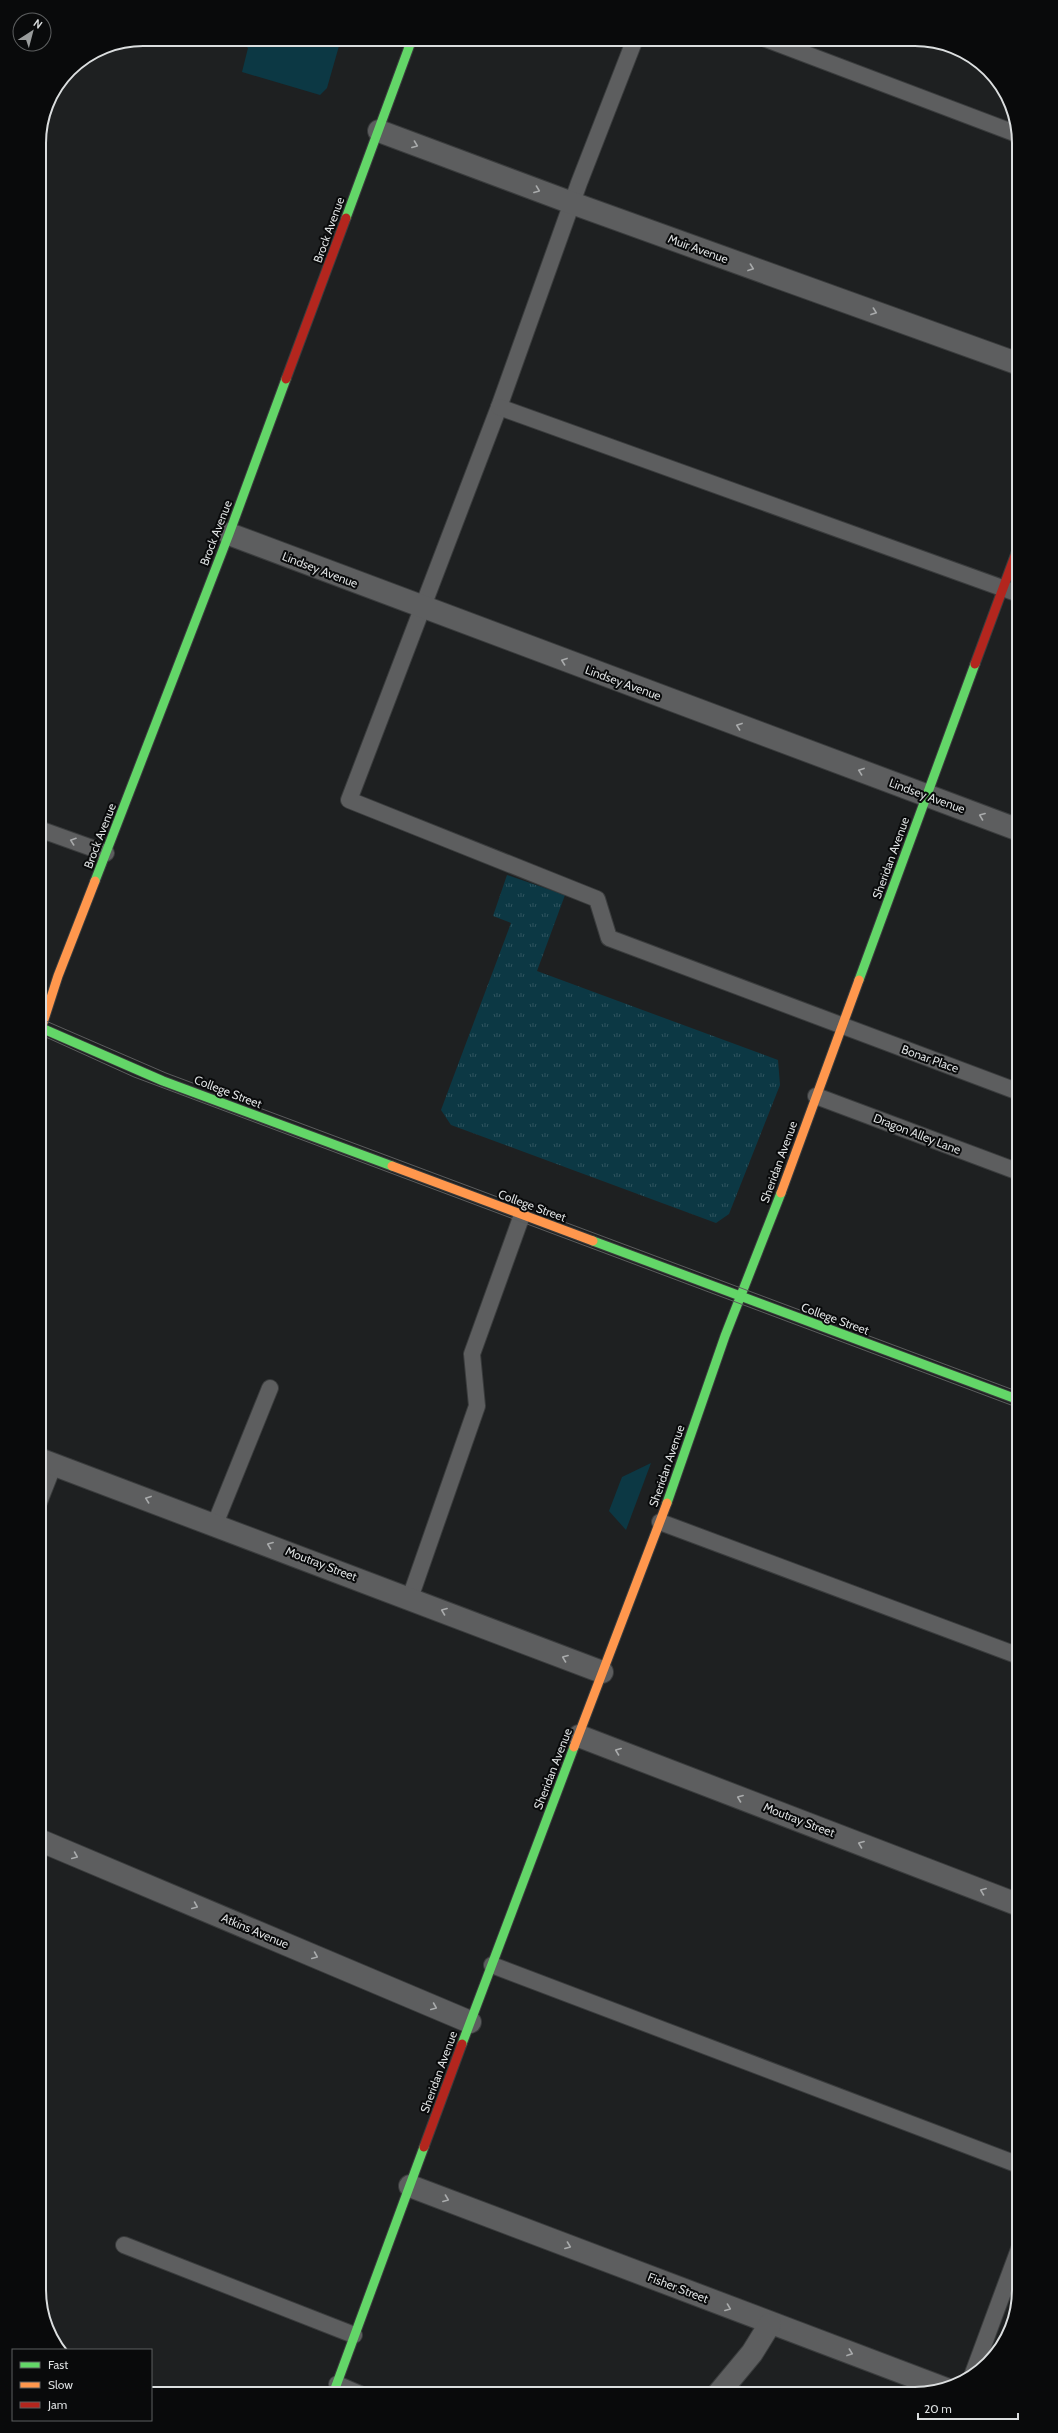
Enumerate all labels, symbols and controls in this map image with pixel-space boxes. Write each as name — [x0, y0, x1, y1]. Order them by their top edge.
north arrow — [12, 12, 52, 52]
text: N — [31, 16, 45, 32]
one-way arrow — [412, 140, 419, 148]
one-way arrow — [534, 186, 541, 194]
street label: Brock Avenue — [310, 195, 347, 265]
street label: Muir Avenue — [666, 231, 730, 266]
one-way arrow — [748, 263, 755, 272]
one-way arrow — [870, 307, 877, 316]
street label: Brock Avenue — [196, 498, 235, 568]
street label: Lindsey Avenue — [280, 548, 360, 591]
one-way arrow — [561, 658, 568, 666]
street label: Lindsey Avenue — [583, 662, 663, 703]
one-way arrow — [735, 722, 742, 730]
one-way arrow — [857, 767, 864, 776]
street label: Lindsey Avenue — [887, 775, 967, 816]
street label: Brock Avenue — [80, 801, 119, 871]
one-way arrow — [979, 813, 986, 821]
street label: Sheridan Avenue — [869, 815, 912, 901]
one-way arrow — [69, 837, 76, 846]
street label: Bonar Place — [900, 1041, 961, 1076]
street label: College Street — [192, 1072, 264, 1111]
street label: Dragon Alley Lane — [871, 1110, 963, 1157]
street label: Sheridan Avenue — [757, 1119, 800, 1205]
street label: College Street — [496, 1186, 568, 1225]
street label: College Street — [799, 1299, 871, 1338]
street label: Sheridan Avenue — [645, 1423, 688, 1509]
one-way arrow — [145, 1496, 152, 1504]
one-way arrow — [267, 1541, 274, 1549]
street label: Moutray Street — [283, 1543, 359, 1584]
one-way arrow — [440, 1608, 447, 1616]
one-way arrow — [562, 1654, 569, 1662]
street label: Sheridan Avenue — [530, 1726, 575, 1812]
one-way arrow — [615, 1748, 622, 1756]
one-way arrow — [736, 1794, 743, 1802]
street label: Moutray Street — [761, 1799, 837, 1840]
one-way arrow — [858, 1841, 865, 1849]
one-way arrow — [71, 1851, 78, 1859]
one-way arrow — [979, 1887, 986, 1895]
one-way arrow — [190, 1901, 198, 1909]
street label: Atkins Avenue — [219, 1910, 291, 1951]
one-way arrow — [311, 1952, 318, 1960]
one-way arrow — [430, 2002, 438, 2010]
street label: Sheridan Avenue — [417, 2029, 460, 2115]
one-way arrow — [443, 2194, 450, 2202]
one-way arrow — [564, 2241, 571, 2249]
street label: Fisher Street — [646, 2269, 711, 2306]
one-way arrow — [725, 2303, 732, 2311]
legend — [12, 2349, 152, 2421]
one-way arrow — [846, 2349, 853, 2357]
text: Fast — [48, 2357, 68, 2372]
text: Slow — [48, 2377, 73, 2392]
scale bar — [918, 2395, 1018, 2421]
text: Jam — [47, 2397, 67, 2412]
text: 20 m — [924, 2401, 952, 2416]

